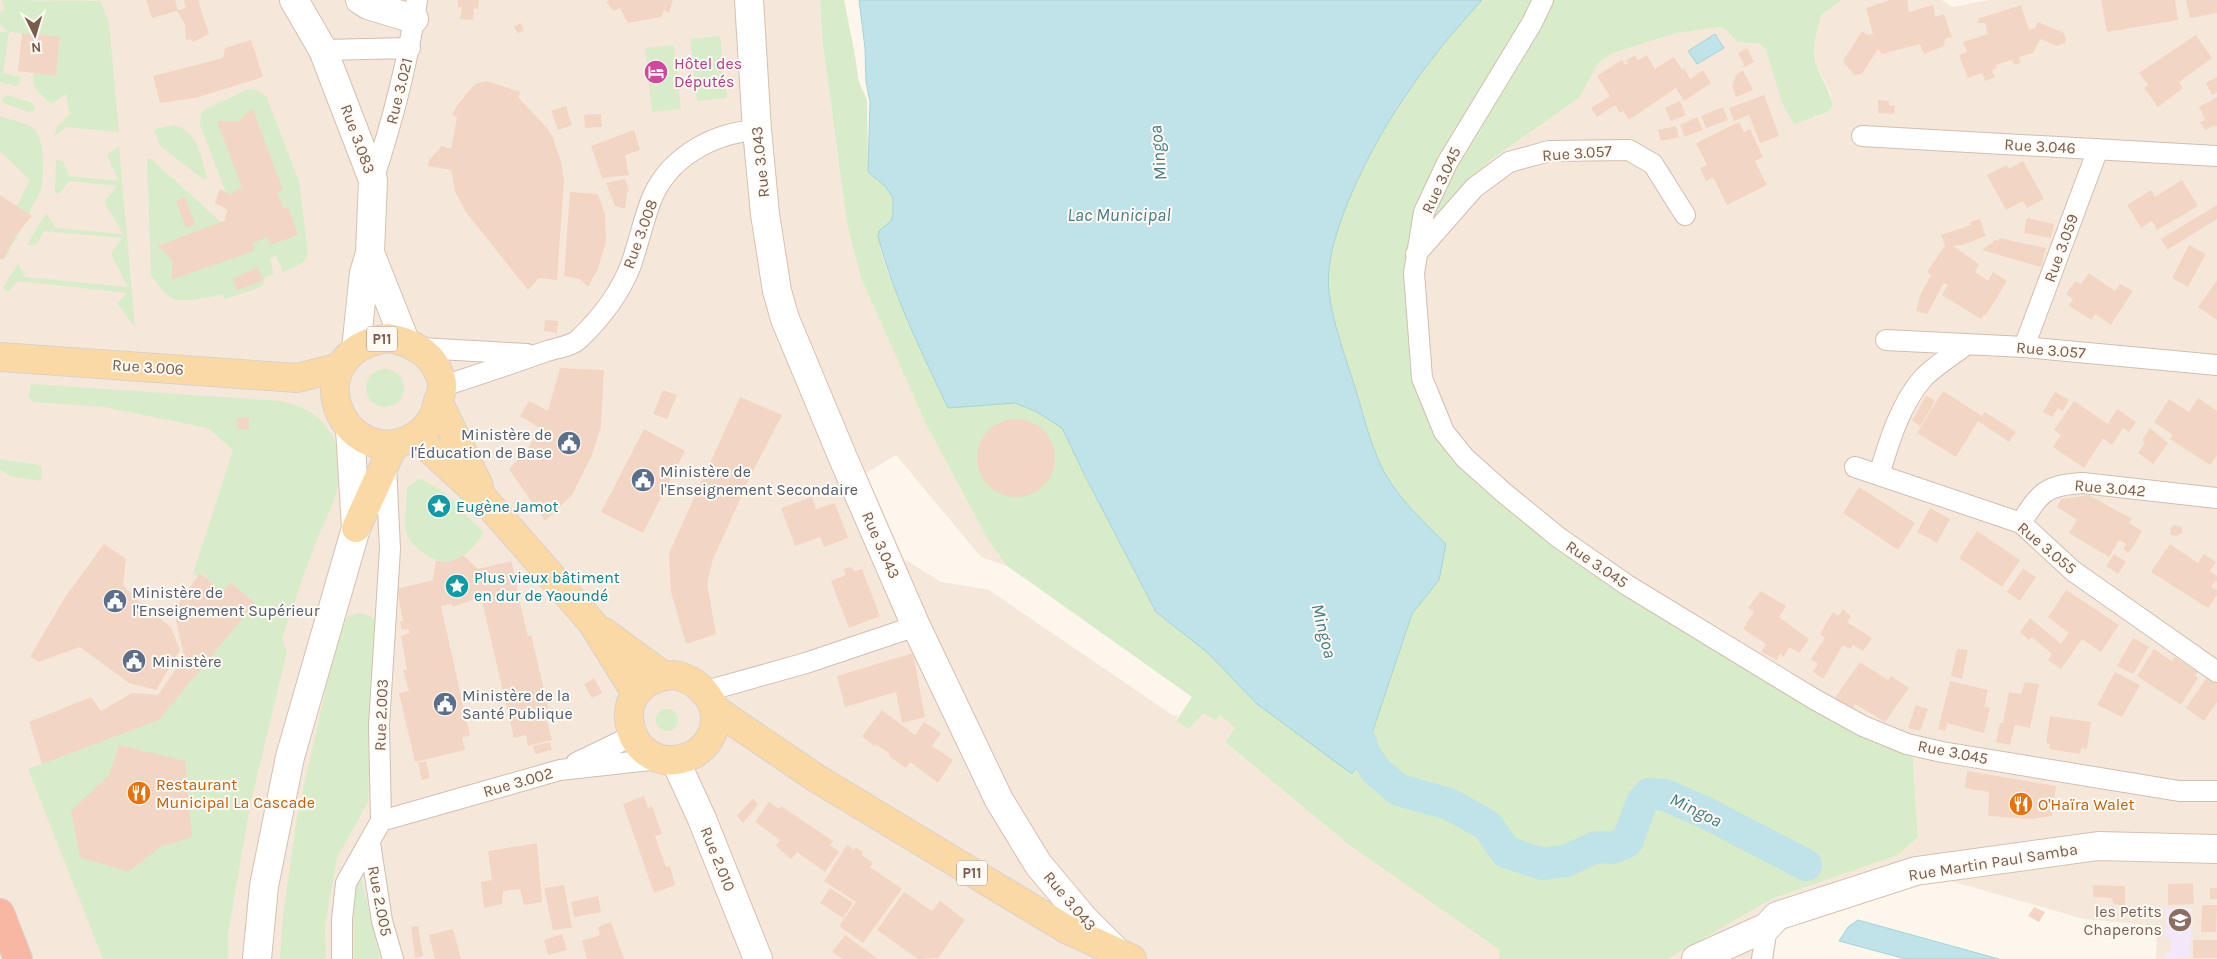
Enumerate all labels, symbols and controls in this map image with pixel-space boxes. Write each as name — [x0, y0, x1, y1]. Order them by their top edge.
north arrow — [10, 10, 60, 60]
text: N — [30, 39, 42, 56]
place label: Hôtel des Députés — [674, 54, 742, 91]
street label: Rue 3.021 — [382, 56, 416, 126]
hotel icon: Hôtel des Députés — [643, 59, 669, 85]
street label: Rue 3.083 — [337, 102, 379, 176]
water label: Mingoa — [1144, 124, 1172, 182]
street label: Rue 3.043 — [747, 125, 773, 199]
street label: Rue 3.046 — [2004, 135, 2076, 157]
street label: Rue 3.057 — [1541, 141, 1613, 165]
street label: Rue 3.045 — [1417, 144, 1465, 216]
street label: Rue 3.008 — [619, 197, 661, 271]
water label: Lac Municipal — [1067, 204, 1171, 226]
street label: Rue 3.059 — [2040, 211, 2082, 285]
road number: P11 — [367, 326, 397, 352]
street label: Rue 3.057 — [2015, 337, 2087, 363]
street label: Rue 3.006 — [111, 355, 185, 379]
place label: Ministère de l'Éducation de Base — [410, 425, 552, 462]
public building icon: Ministère de l'Éducation de Base — [556, 430, 582, 456]
place label: Ministère de l'Enseignement Secondaire — [660, 462, 858, 499]
public building icon: Ministère de l'Enseignement Secondaire — [630, 467, 656, 493]
street label: Rue 3.042 — [2074, 475, 2146, 501]
place icon: Eugène Jamot — [426, 493, 452, 519]
place label: Eugène Jamot — [456, 497, 559, 516]
street label: Rue 3.043 — [858, 508, 904, 582]
street label: Rue 3.055 — [2014, 518, 2080, 578]
street label: Rue 3.045 — [1562, 536, 1632, 592]
place label: Plus vieux bâtiment en dur de Yaoundé — [474, 568, 620, 605]
place icon: Plus vieux bâtiment en dur de Yaoundé — [444, 573, 470, 599]
place label: Ministère de l'Enseignement Supérieur — [132, 583, 320, 620]
public building icon: Ministère de l'Enseignement Supérieur — [102, 588, 128, 614]
water label: Mingoa — [1307, 601, 1341, 661]
public building icon: Ministère — [121, 648, 147, 674]
place label: Ministère — [152, 652, 221, 671]
street label: Rue 2.003 — [370, 679, 392, 751]
place label: Ministère de la Santé Publique — [462, 686, 573, 723]
public building icon: Ministère de la Santé Publique — [432, 691, 458, 717]
street label: Rue 3.045 — [1916, 736, 1990, 768]
street label: Rue 3.002 — [481, 763, 555, 801]
place label: Restaurant Municipal La Cascade — [156, 775, 315, 812]
restaurant icon: Restaurant Municipal La Cascade — [126, 780, 152, 806]
water label: Mingoa — [1666, 788, 1726, 832]
restaurant icon: O'Haïra Walet — [2008, 791, 2034, 817]
place label: O'Haïra Walet — [2038, 795, 2134, 814]
street label: Rue 2.010 — [696, 824, 740, 894]
street label: Rue Martin Paul Samba — [1907, 839, 2079, 885]
road number: P11 — [957, 860, 987, 886]
street label: Rue 2.005 — [364, 864, 396, 938]
street label: Rue 3.043 — [1040, 867, 1100, 935]
place label: les Petits Chaperons — [2084, 902, 2162, 939]
school or university icon: les Petits Chaperons — [2167, 907, 2193, 933]

